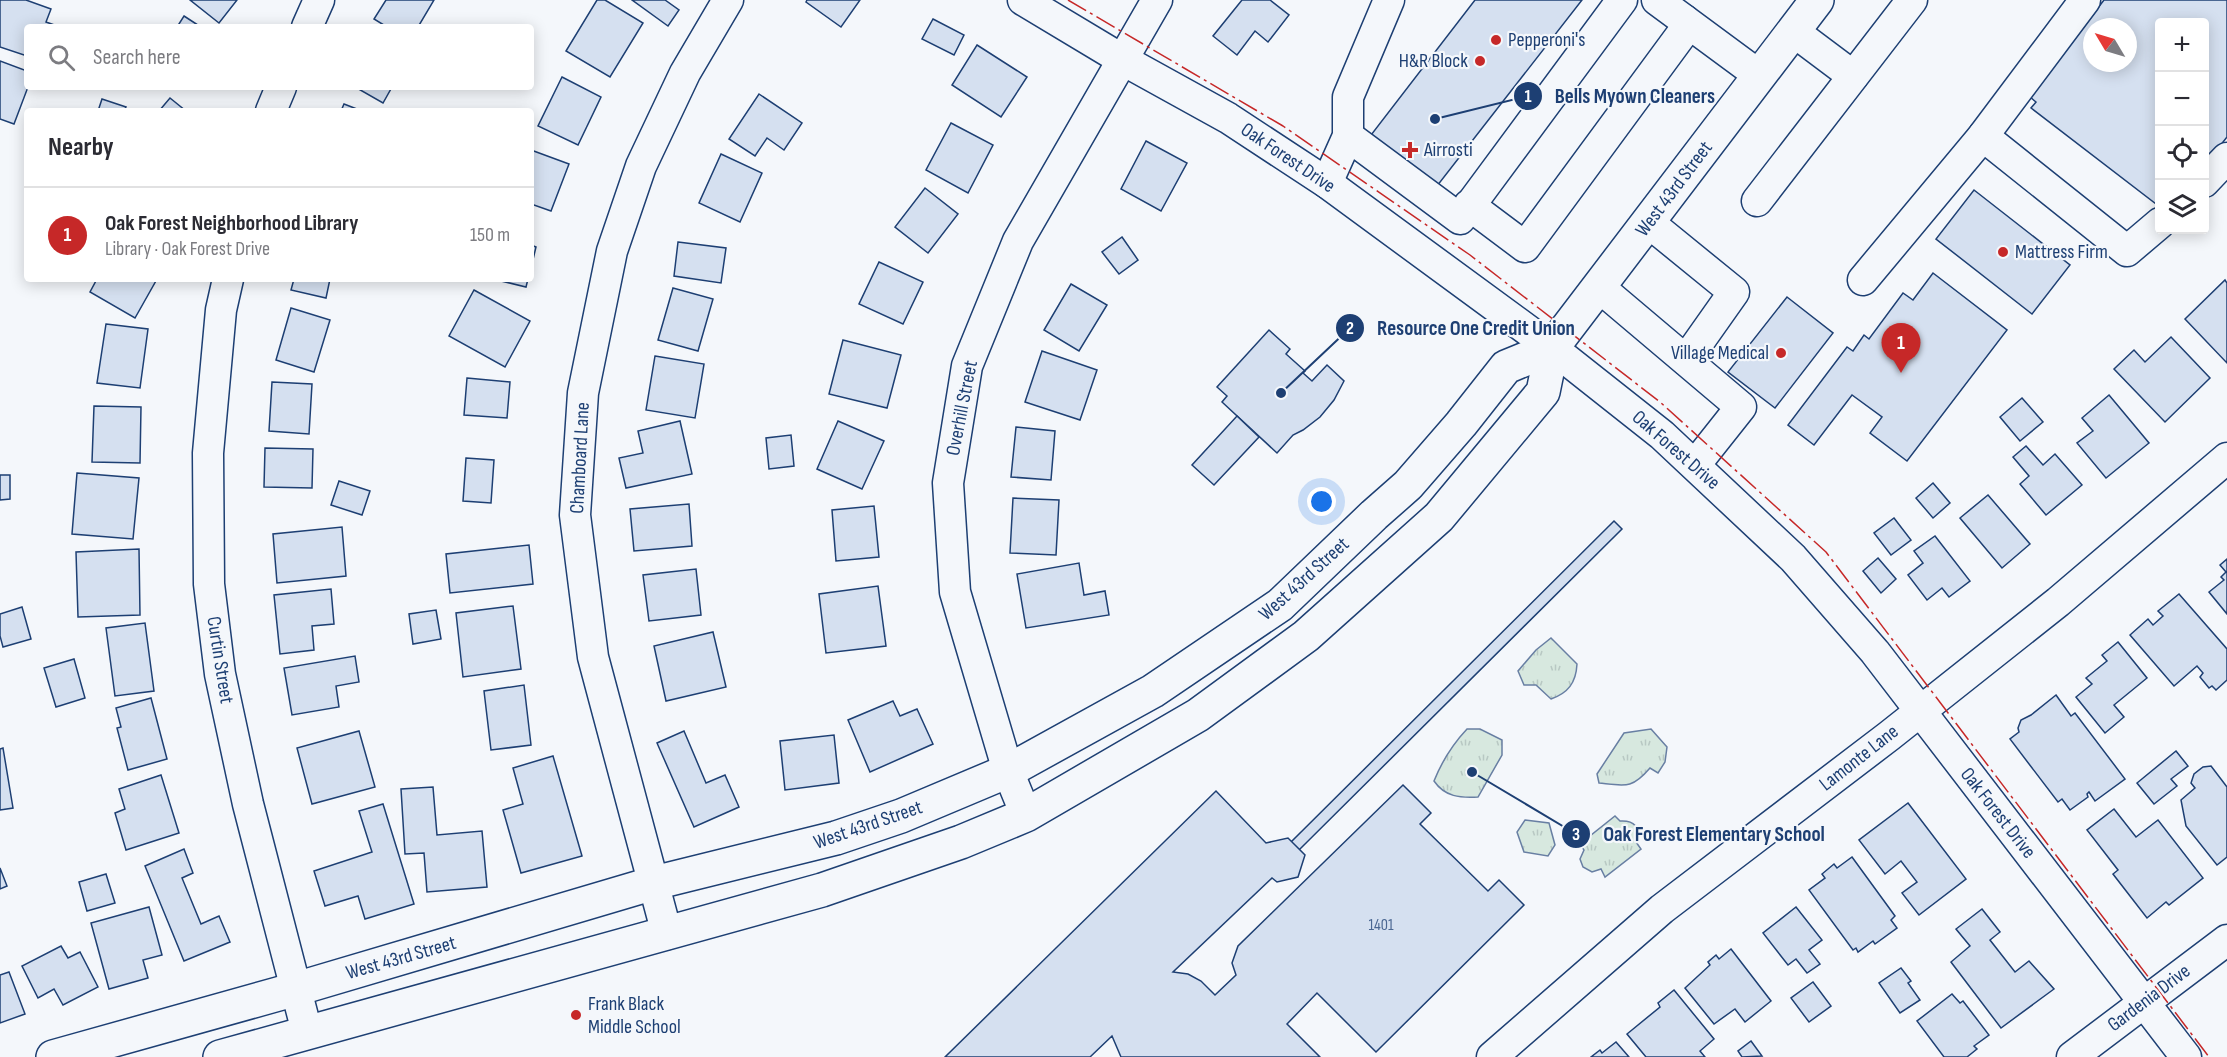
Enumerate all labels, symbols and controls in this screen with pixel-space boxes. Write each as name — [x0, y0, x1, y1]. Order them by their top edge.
north arrow — [2083, 18, 2137, 72]
map controls — [2155, 18, 2209, 234]
button: + — [2155, 18, 2209, 72]
search box — [24, 24, 534, 90]
place label: Pepperoni's — [1508, 28, 1585, 52]
marker: Pepperoni's — [1489, 33, 1503, 47]
icon: search — [45, 41, 78, 74]
text: Search here — [93, 44, 180, 71]
place label: H&R Block — [1399, 49, 1468, 73]
marker: H&R Block — [1473, 54, 1487, 68]
button: − — [2155, 72, 2209, 126]
callout: Bells Myown Cleaners — [1513, 76, 1727, 115]
text: Bells Myown Cleaners — [1555, 84, 1715, 109]
text: 1 — [1524, 86, 1532, 107]
street label: Oak Forest Drive — [1236, 118, 1340, 198]
button: locate — [2155, 126, 2209, 180]
text: Nearby — [48, 132, 114, 163]
street label: West 43rd Street — [1630, 137, 1718, 241]
place label: Airrosti — [1423, 138, 1473, 162]
marker: Airrosti — [1401, 141, 1419, 159]
button: layers — [2155, 180, 2209, 234]
text: Oak Forest Neighborhood Library — [105, 210, 358, 237]
text: 1 — [64, 223, 71, 247]
text: 150 m — [470, 223, 510, 247]
text: Library · Oak Forest Drive — [105, 237, 270, 261]
place label: Mattress Firm — [2015, 240, 2108, 264]
marker: Mattress Firm — [1996, 245, 2010, 259]
callout: Resource One Credit Union — [1335, 308, 1587, 347]
text: Resource One Credit Union — [1377, 316, 1575, 341]
text: 2 — [1346, 318, 1354, 339]
pin: 1 — [1882, 324, 1920, 373]
place label: Village Medical — [1671, 341, 1769, 365]
marker: Village Medical — [1774, 346, 1788, 360]
street label: Overhill Street — [941, 358, 983, 458]
street label: Chamboard Lane — [565, 402, 595, 514]
street label: Oak Forest Drive — [1627, 405, 1725, 495]
your location — [1307, 487, 1336, 516]
street label: West 43rd Street — [1254, 532, 1354, 626]
street label: Curtin Street — [201, 615, 239, 705]
street label: Lamonte Lane — [1815, 720, 1903, 796]
street label: Oak Forest Drive — [1955, 763, 2041, 863]
street label: West 43rd Street — [811, 795, 925, 855]
callout: Oak Forest Elementary School — [1561, 814, 1837, 853]
text: Oak Forest Elementary School — [1603, 822, 1825, 847]
text: 3 — [1572, 824, 1580, 845]
house number: 1401 — [1368, 916, 1394, 935]
street label: West 43rd Street — [343, 931, 459, 985]
street label: Gardenia Drive — [2103, 959, 2195, 1037]
place label: Frank Black Middle School — [588, 992, 681, 1039]
marker: Frank Black Middle School — [569, 1008, 583, 1022]

